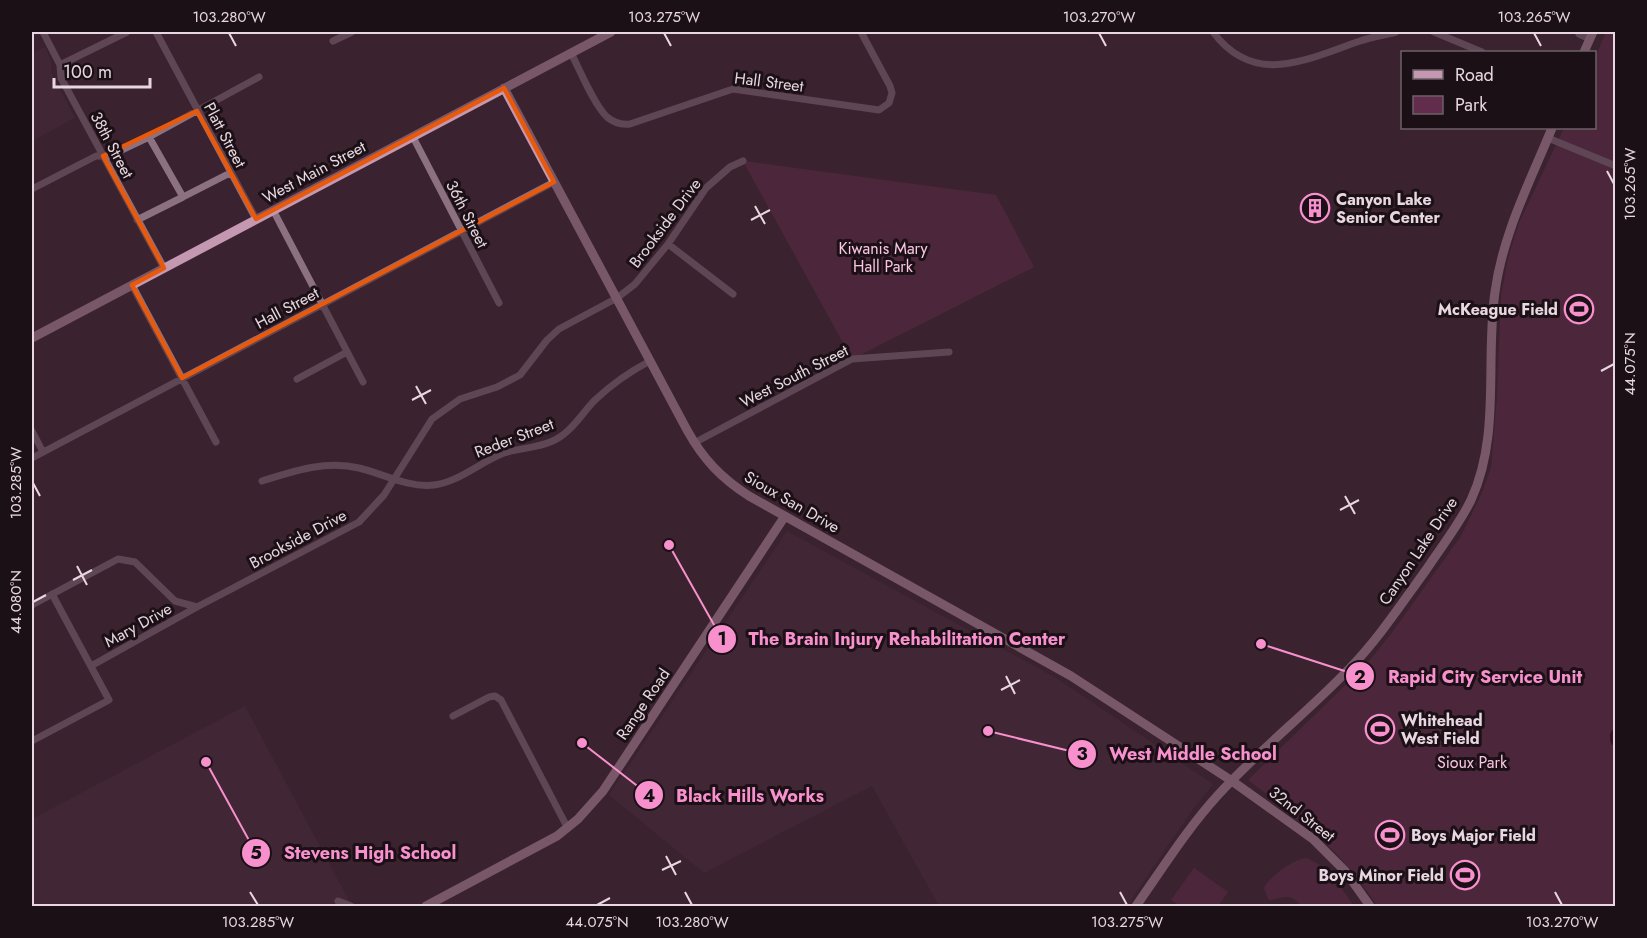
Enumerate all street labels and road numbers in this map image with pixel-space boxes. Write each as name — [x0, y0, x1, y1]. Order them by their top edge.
street label: Hall Street — [733, 66, 805, 98]
street label: Platt Street — [198, 98, 252, 172]
street label: 38th Street — [85, 108, 139, 183]
street label: West Main Street — [258, 135, 370, 209]
street label: Brookside Drive — [624, 173, 706, 273]
street label: 36th Street — [440, 176, 494, 252]
street label: Hall Street — [251, 281, 323, 334]
street label: West South Street — [736, 339, 852, 413]
street label: Reder Street — [471, 412, 557, 464]
street label: Sioux San Drive — [740, 465, 844, 539]
street label: Canyon Lake Drive — [1373, 492, 1463, 610]
street label: Brookside Drive — [245, 504, 351, 574]
street label: Mary Drive — [100, 597, 176, 653]
street label: Range Road — [611, 664, 675, 744]
street label: 32nd Street — [1264, 781, 1340, 847]

